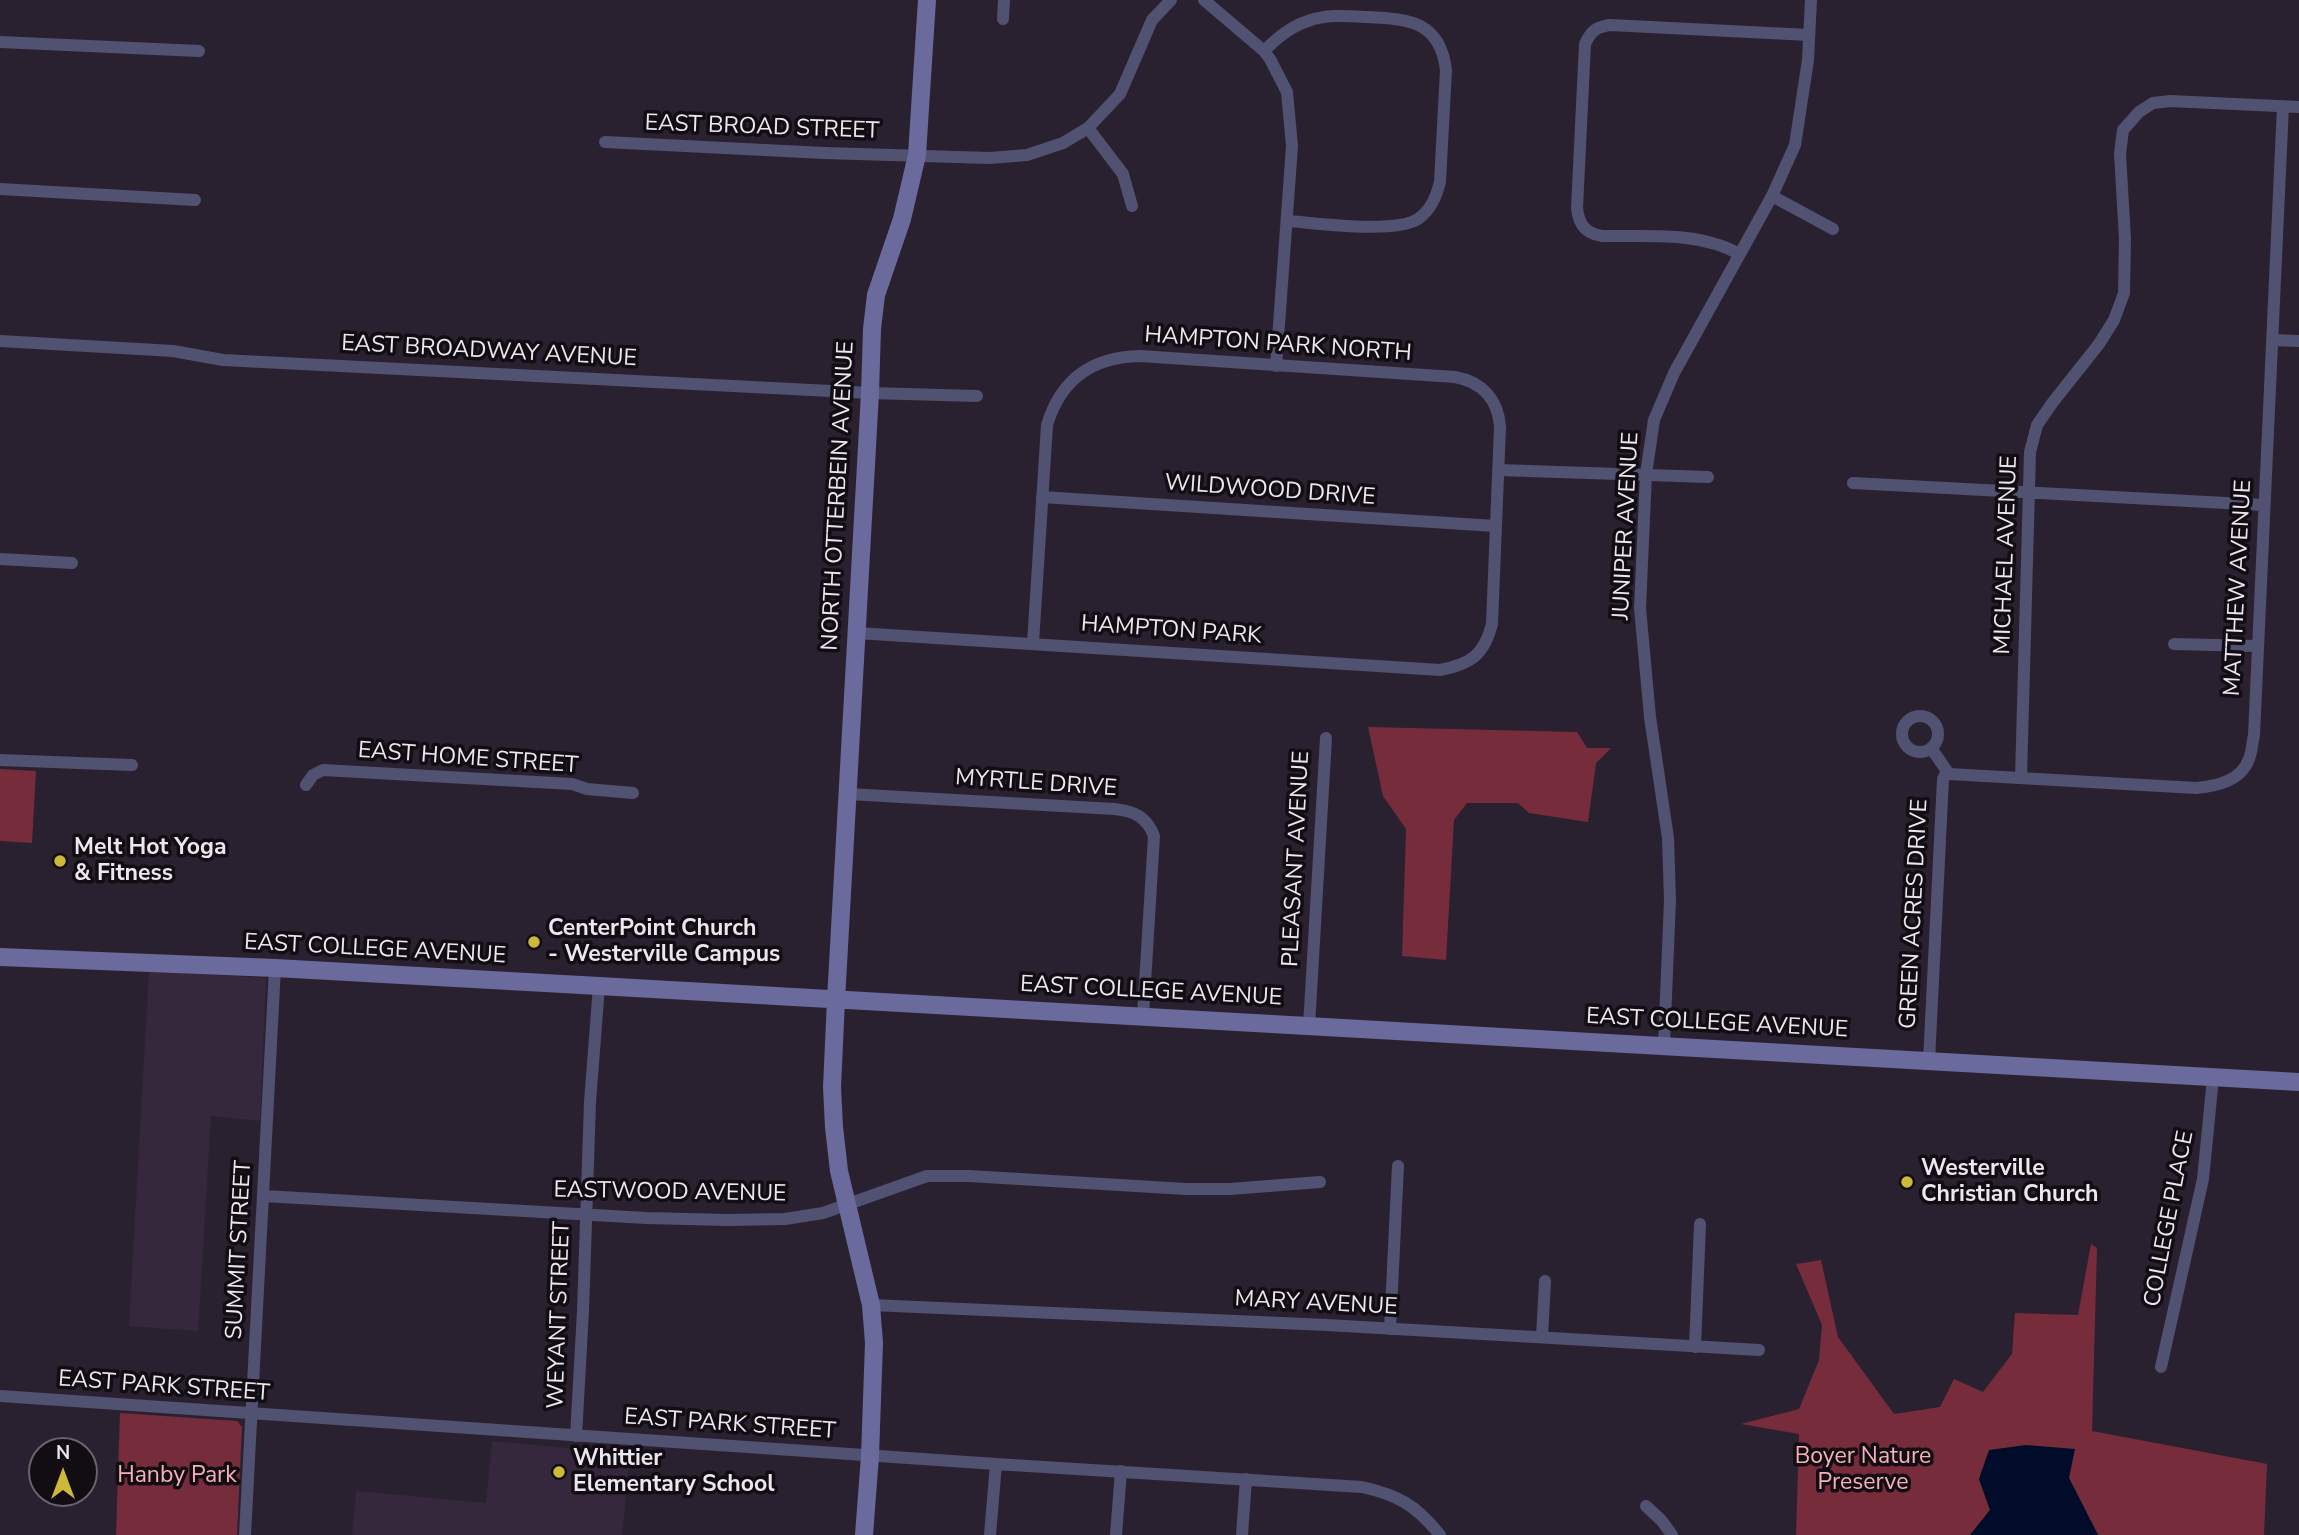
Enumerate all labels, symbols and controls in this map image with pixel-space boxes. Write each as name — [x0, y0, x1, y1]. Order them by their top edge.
street label: EAST BROAD STREET — [644, 110, 880, 146]
street label: HAMPTON PARK NORTH — [1143, 322, 1413, 368]
street label: EAST BROADWAY AVENUE — [341, 330, 637, 374]
street label: NORTH OTTERBEIN AVENUE — [817, 341, 861, 651]
street label: JUNIPER AVENUE — [1608, 431, 1646, 621]
street label: MICHAEL AVENUE — [1990, 455, 2024, 655]
street label: WILDWOOD DRIVE — [1164, 470, 1376, 512]
street label: MATTHEW AVENUE — [2220, 479, 2258, 697]
street label: HAMPTON PARK — [1080, 611, 1262, 651]
street label: EAST HOME STREET — [357, 738, 579, 780]
street label: PLEASANT AVENUE — [1278, 750, 1316, 968]
street label: MYRTLE DRIVE — [954, 765, 1118, 803]
street label: GREEN ACRES DRIVE — [1895, 798, 1935, 1030]
place label: Melt Hot Yoga & Fitness — [74, 834, 226, 888]
marker: Melt Hot Yoga & Fitness — [52, 853, 68, 869]
place label: CenterPoint Church - Westerville Campus — [548, 915, 780, 969]
street label: EAST COLLEGE AVENUE — [243, 929, 507, 971]
marker: CenterPoint Church - Westerville Campus — [526, 934, 542, 950]
street label: EAST COLLEGE AVENUE — [1019, 971, 1283, 1013]
street label: EAST COLLEGE AVENUE — [1585, 1003, 1849, 1045]
street label: COLLEGE PLACE — [2139, 1129, 2201, 1309]
place label: Westerville Christian Church — [1921, 1155, 2099, 1209]
street label: SUMMIT STREET — [222, 1160, 258, 1340]
marker: Westerville Christian Church — [1899, 1174, 1915, 1190]
street label: EASTWOOD AVENUE — [553, 1177, 787, 1209]
street label: WEYANT STREET — [543, 1221, 577, 1409]
street label: MARY AVENUE — [1234, 1286, 1398, 1322]
street label: EAST PARK STREET — [57, 1366, 271, 1408]
street label: EAST PARK STREET — [623, 1404, 837, 1446]
north arrow — [28, 1437, 98, 1507]
text: N — [56, 1440, 70, 1466]
park label: Boyer Nature Preserve — [1795, 1443, 1931, 1497]
place label: Whittier Elementary School — [573, 1445, 775, 1499]
park label: Hanby Park — [117, 1462, 237, 1490]
marker: Whittier Elementary School — [551, 1464, 567, 1480]

